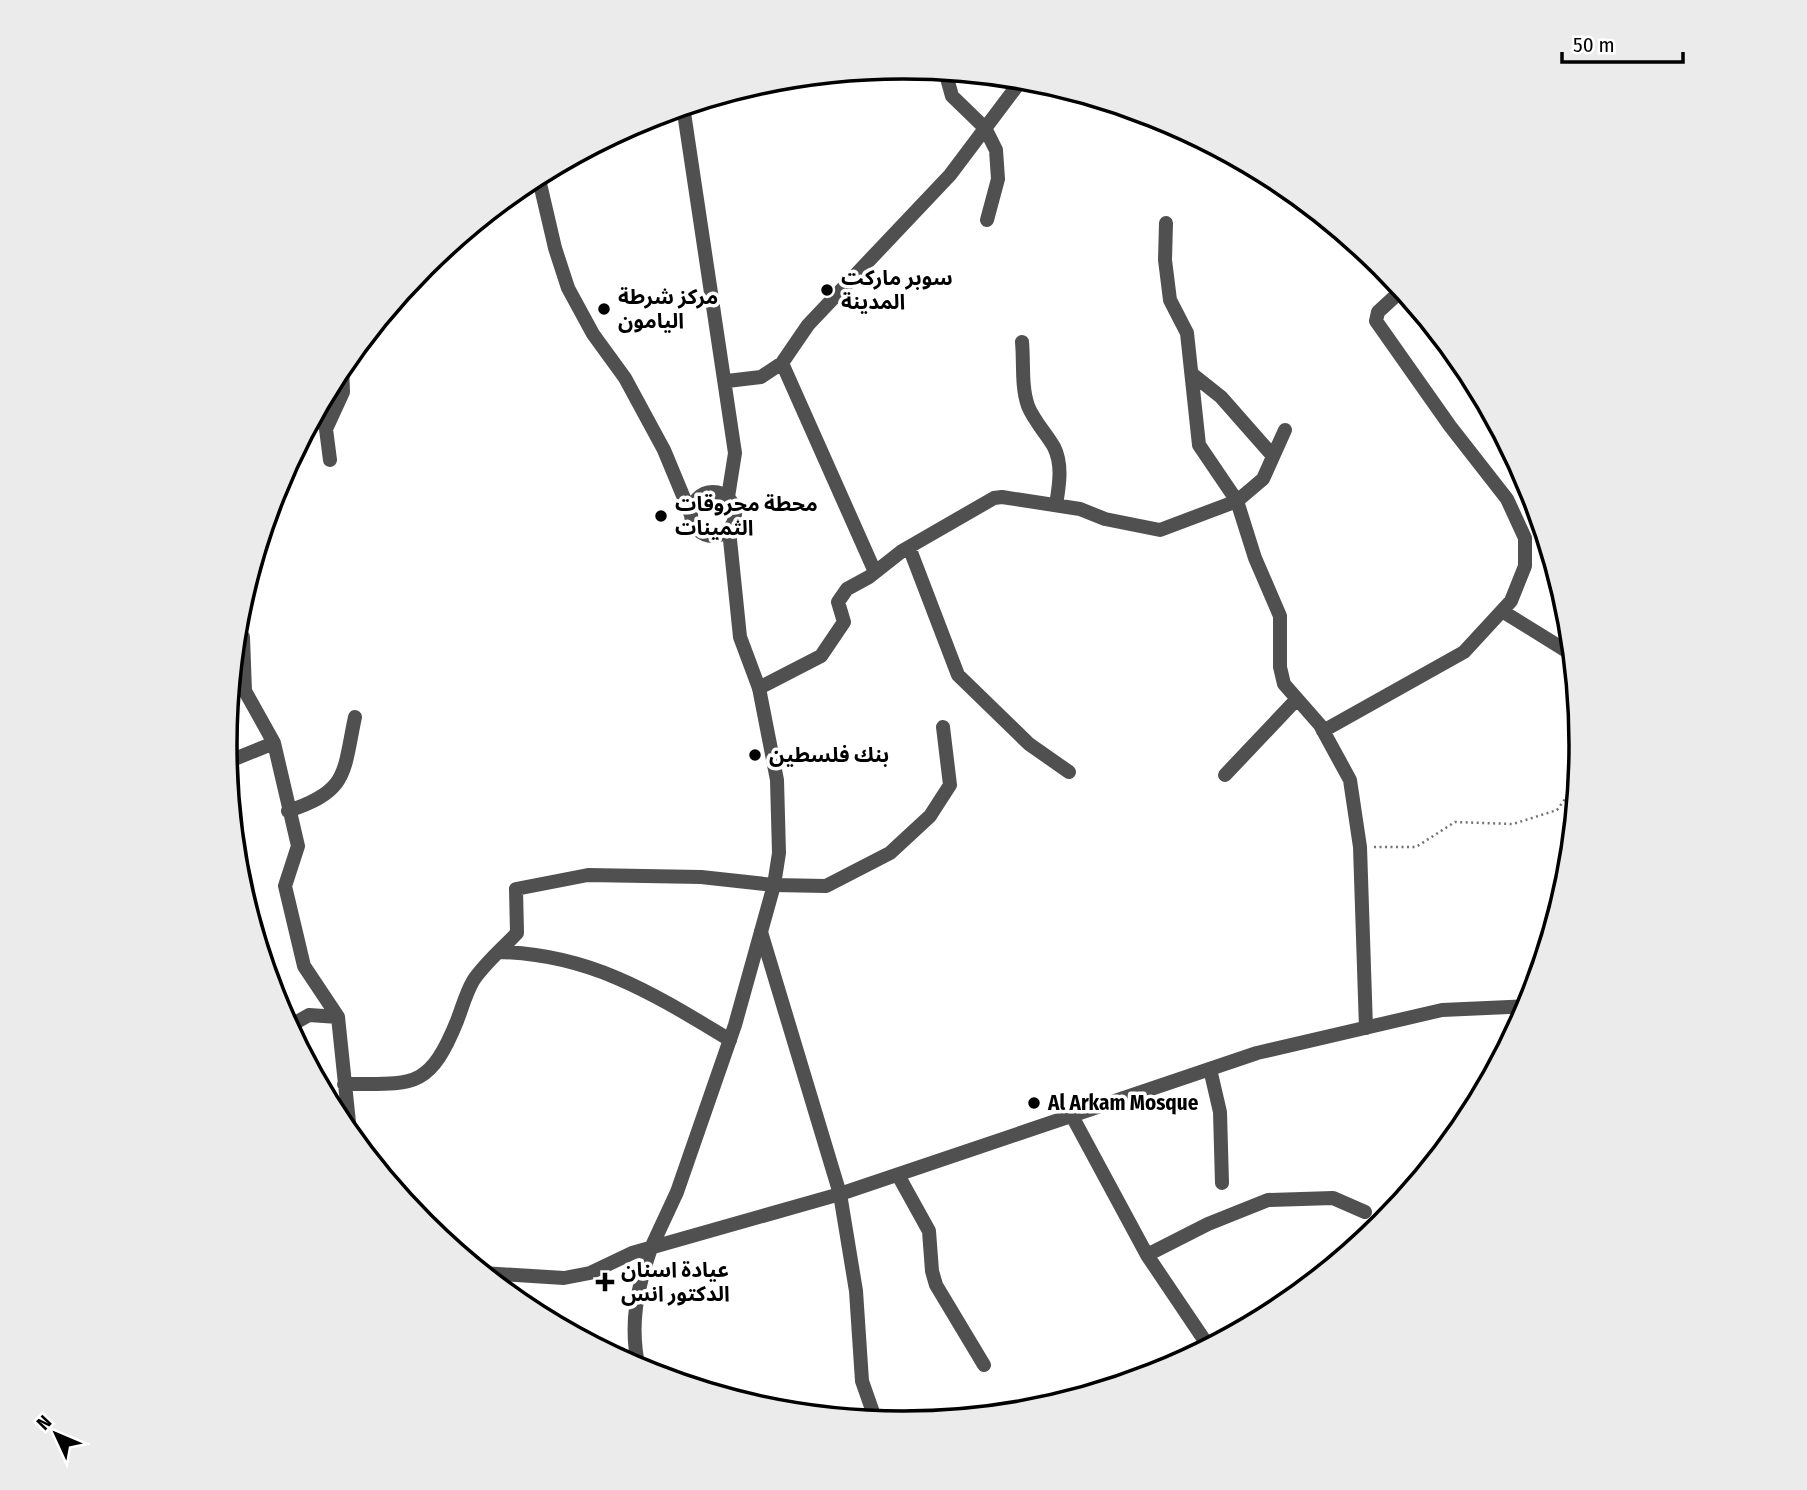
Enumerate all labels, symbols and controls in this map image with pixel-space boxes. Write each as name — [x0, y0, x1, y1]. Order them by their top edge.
scale bar — [1562, 21, 1683, 65]
text: 50 m — [1573, 32, 1615, 58]
place label: سوبر ماركت المدينة — [841, 265, 953, 315]
marker: سوبر ماركت المدينة — [819, 282, 835, 298]
place label: مركز شرطة اليامون — [618, 284, 718, 334]
marker: مركز شرطة اليامون — [596, 301, 612, 317]
place label: محطة محروقات الثمينات — [675, 491, 818, 541]
marker: محطة محروقات الثمينات — [653, 508, 669, 524]
place label: بنك فلسطين — [769, 742, 889, 768]
marker: بنك فلسطين — [747, 747, 763, 763]
place label: Al Arkam Mosque — [1047, 1090, 1199, 1116]
marker: Al Arkam Mosque — [1026, 1095, 1042, 1111]
place label: عيادة اسنان الدكتور انس — [621, 1257, 730, 1307]
marker: عيادة اسنان الدكتور انس — [595, 1272, 615, 1292]
north arrow — [21, 1399, 91, 1469]
text: N — [32, 1410, 56, 1435]

